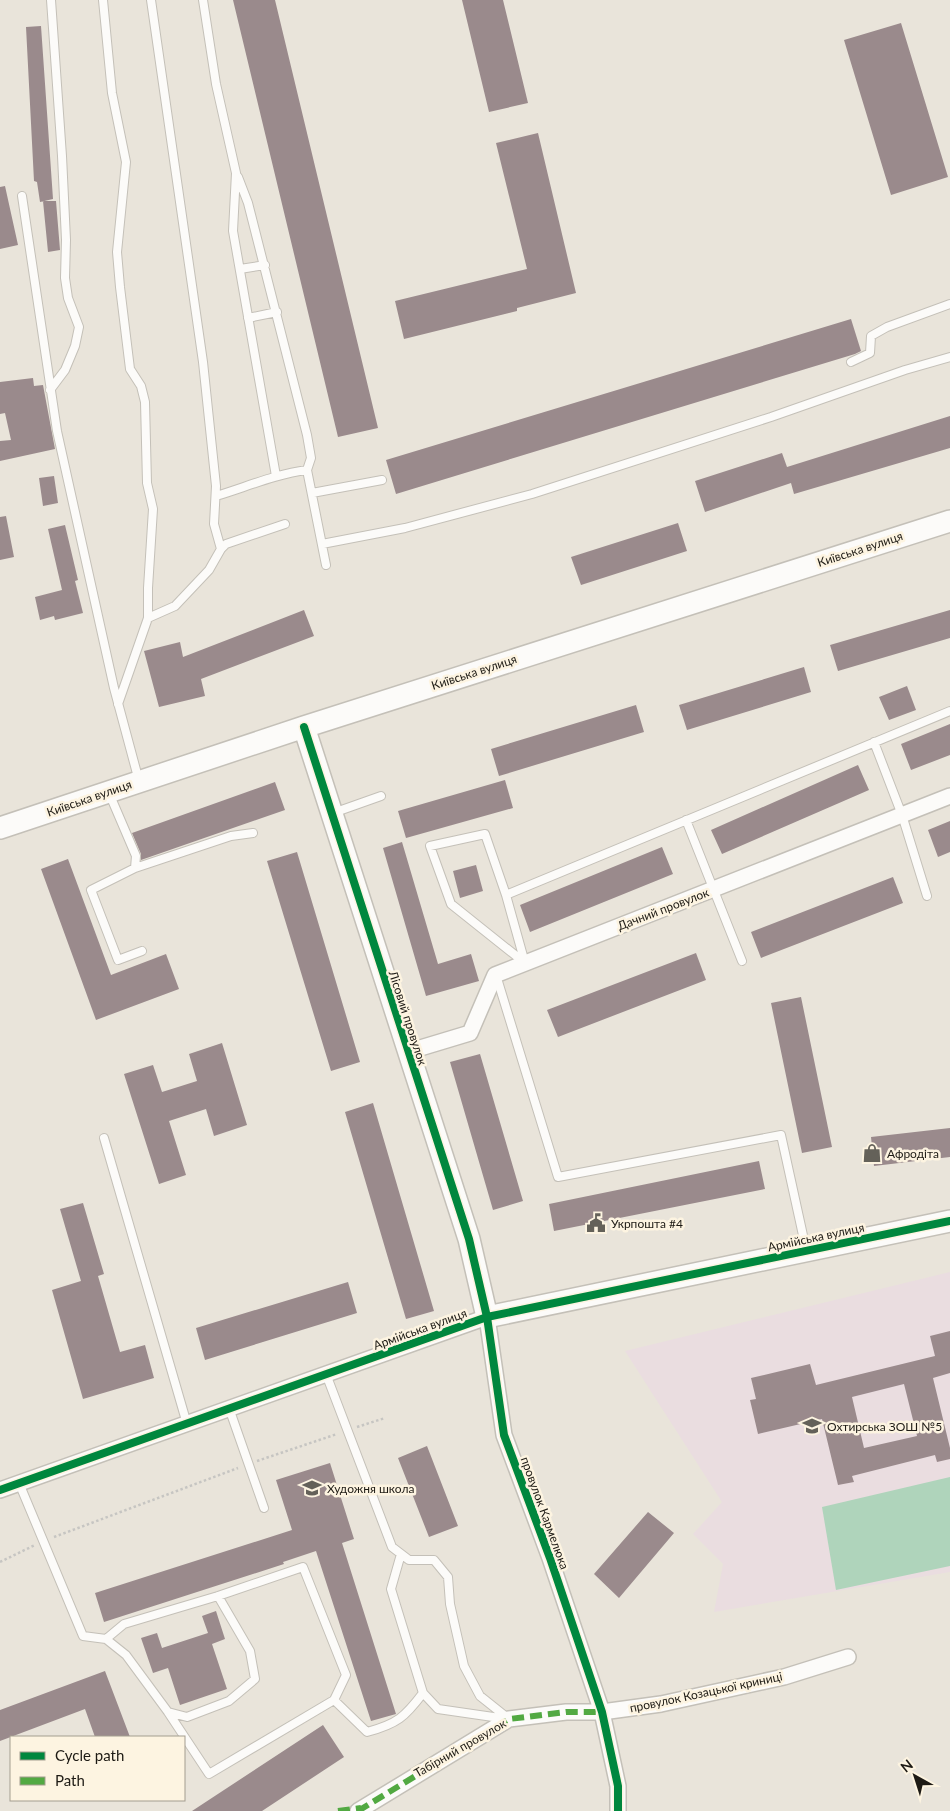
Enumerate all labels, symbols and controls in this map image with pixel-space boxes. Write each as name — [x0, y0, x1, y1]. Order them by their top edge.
street label: Київська вулиця — [815, 528, 905, 570]
street label: Київська вулиця — [429, 651, 519, 693]
street label: Київська вулиця — [45, 776, 134, 820]
street label: Дачний провулок — [615, 884, 712, 933]
street label: Лісовий провулок — [385, 968, 431, 1068]
shop icon: Афродіта — [861, 1142, 883, 1164]
place label: Афродіта — [887, 1146, 939, 1161]
public building icon: Укрпошта #4 — [585, 1212, 607, 1234]
place label: Укрпошта #4 — [611, 1216, 683, 1231]
street label: Армійська вулиця — [766, 1219, 866, 1255]
street label: Армійська вулиця — [371, 1305, 469, 1353]
school or university icon: Охтирська ЗОШ №5 — [801, 1415, 823, 1437]
place label: Охтирська ЗОШ №5 — [827, 1419, 942, 1434]
street label: провулок Кармелюка — [518, 1455, 572, 1571]
school or university icon: Художня школа — [301, 1477, 323, 1499]
place label: Художня школа — [327, 1481, 414, 1496]
street label: провулок Козацької криниці — [628, 1668, 784, 1716]
street label: Табірний провулок — [411, 1715, 509, 1780]
legend — [10, 1736, 185, 1801]
text: Cycle path — [55, 1746, 124, 1764]
north arrow — [890, 1751, 940, 1801]
text: N — [897, 1756, 916, 1776]
text: Path — [55, 1771, 85, 1789]

